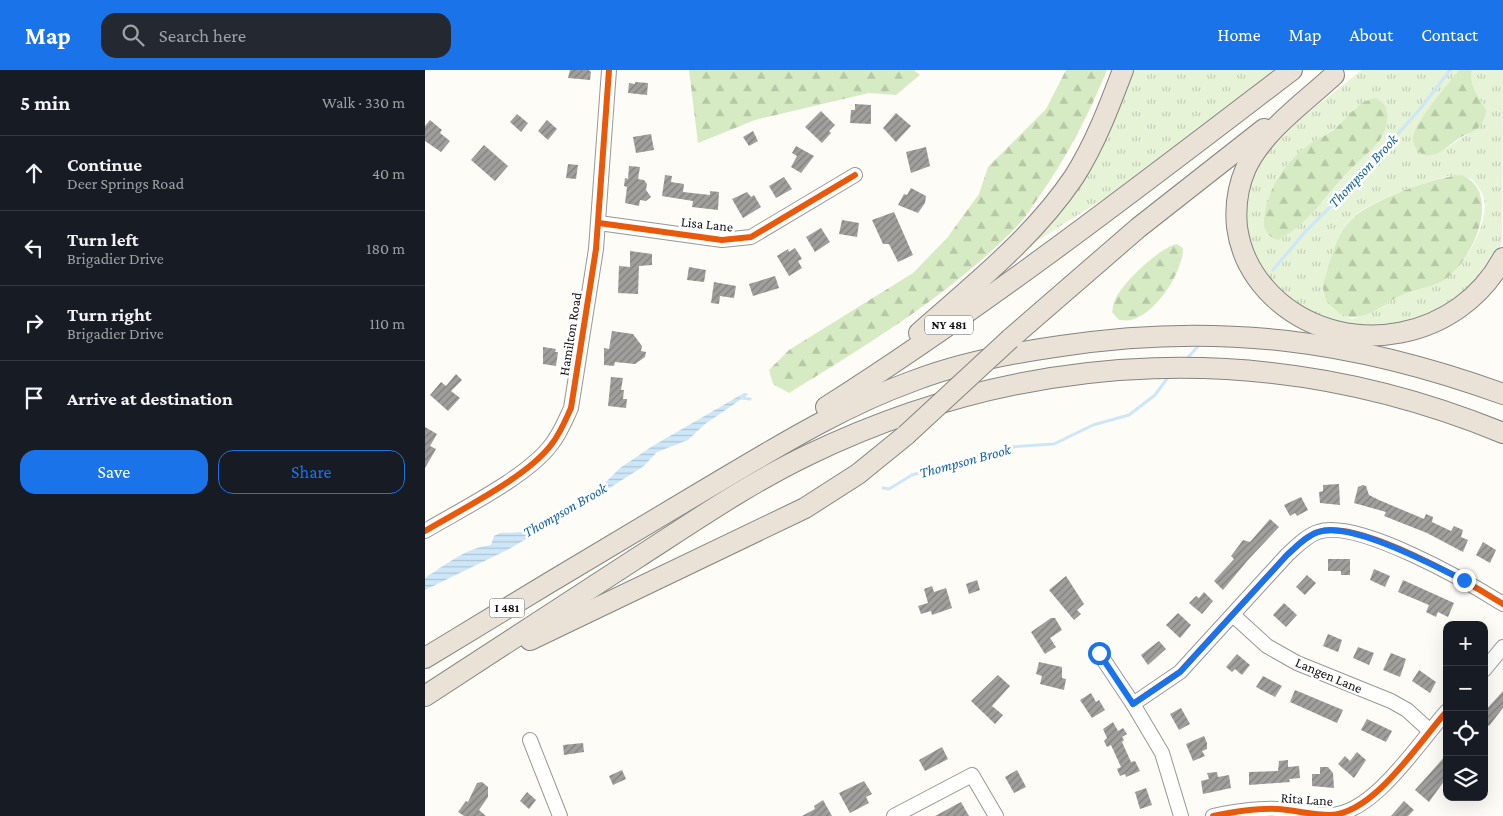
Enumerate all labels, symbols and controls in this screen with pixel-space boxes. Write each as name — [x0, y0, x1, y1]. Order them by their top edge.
search box — [101, 13, 451, 58]
icon: search — [119, 21, 147, 49]
text: Map — [25, 22, 71, 49]
text: Search here — [159, 25, 246, 46]
text: Home — [1218, 25, 1261, 45]
text: Map — [1289, 25, 1321, 45]
text: About — [1349, 25, 1393, 45]
text: Contact — [1421, 25, 1478, 45]
text: 5 min — [20, 91, 70, 115]
text: Walk · 330 m — [322, 94, 405, 111]
water label: Thompson Brook — [1325, 130, 1403, 211]
text: Continue — [67, 154, 142, 175]
icon: ahead — [20, 159, 48, 187]
text: 40 m — [372, 165, 405, 182]
text: Deer Springs Road — [67, 175, 184, 192]
street label: Lisa Lane — [680, 213, 734, 235]
text: Turn left — [67, 229, 139, 250]
icon: left — [20, 234, 48, 262]
text: 180 m — [366, 240, 405, 257]
text: Brigadier Drive — [67, 250, 164, 267]
street label: Hamilton Road — [556, 291, 585, 377]
text: Turn right — [67, 304, 152, 325]
icon: right — [20, 309, 48, 337]
text: 110 m — [369, 315, 405, 332]
road number: NY 481 — [925, 316, 973, 334]
text: Brigadier Drive — [67, 325, 164, 342]
icon: arrive — [20, 384, 48, 412]
text: Arrive at destination — [67, 388, 233, 409]
water label: Thompson Brook — [918, 441, 1014, 482]
button: Save — [20, 450, 208, 494]
button: Share — [218, 450, 405, 494]
water label: Thompson Brook — [520, 479, 611, 541]
route end — [1453, 569, 1476, 592]
road number: I 481 — [489, 598, 525, 618]
map controls — [1443, 621, 1488, 801]
button: + — [1443, 621, 1488, 666]
route start — [1088, 642, 1111, 665]
street label: Langen Lane — [1293, 654, 1365, 696]
button: − — [1443, 666, 1488, 711]
button: locate — [1443, 711, 1488, 756]
button: layers — [1443, 756, 1488, 801]
street label: Rita Lane — [1280, 789, 1334, 809]

